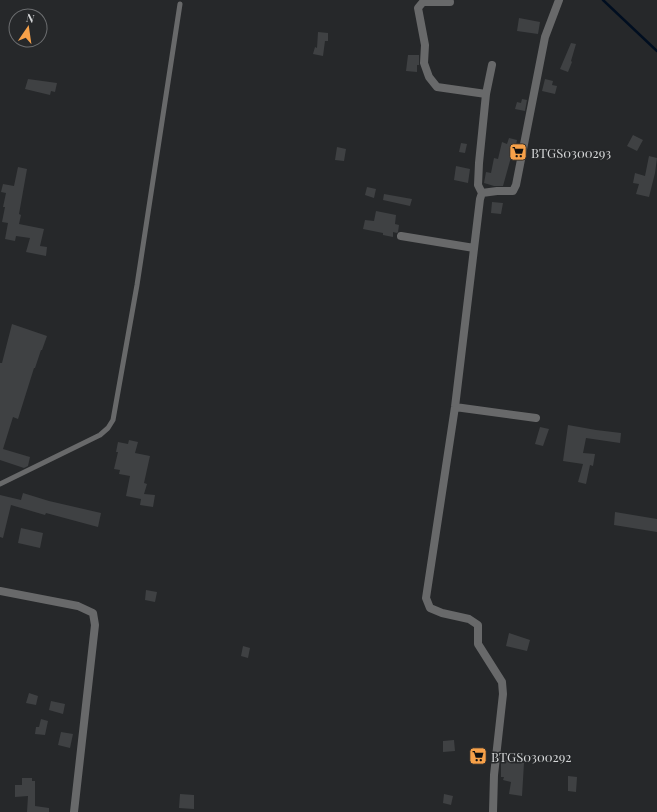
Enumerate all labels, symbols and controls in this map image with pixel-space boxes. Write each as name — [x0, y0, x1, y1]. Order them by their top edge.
north arrow — [8, 8, 48, 48]
text: N — [25, 10, 36, 26]
supermarket icon: BTGS0300293 — [508, 142, 528, 162]
place label: BTGS0300293 — [531, 144, 611, 161]
supermarket icon: BTGS0300292 — [468, 746, 488, 766]
place label: BTGS0300292 — [491, 748, 572, 765]

